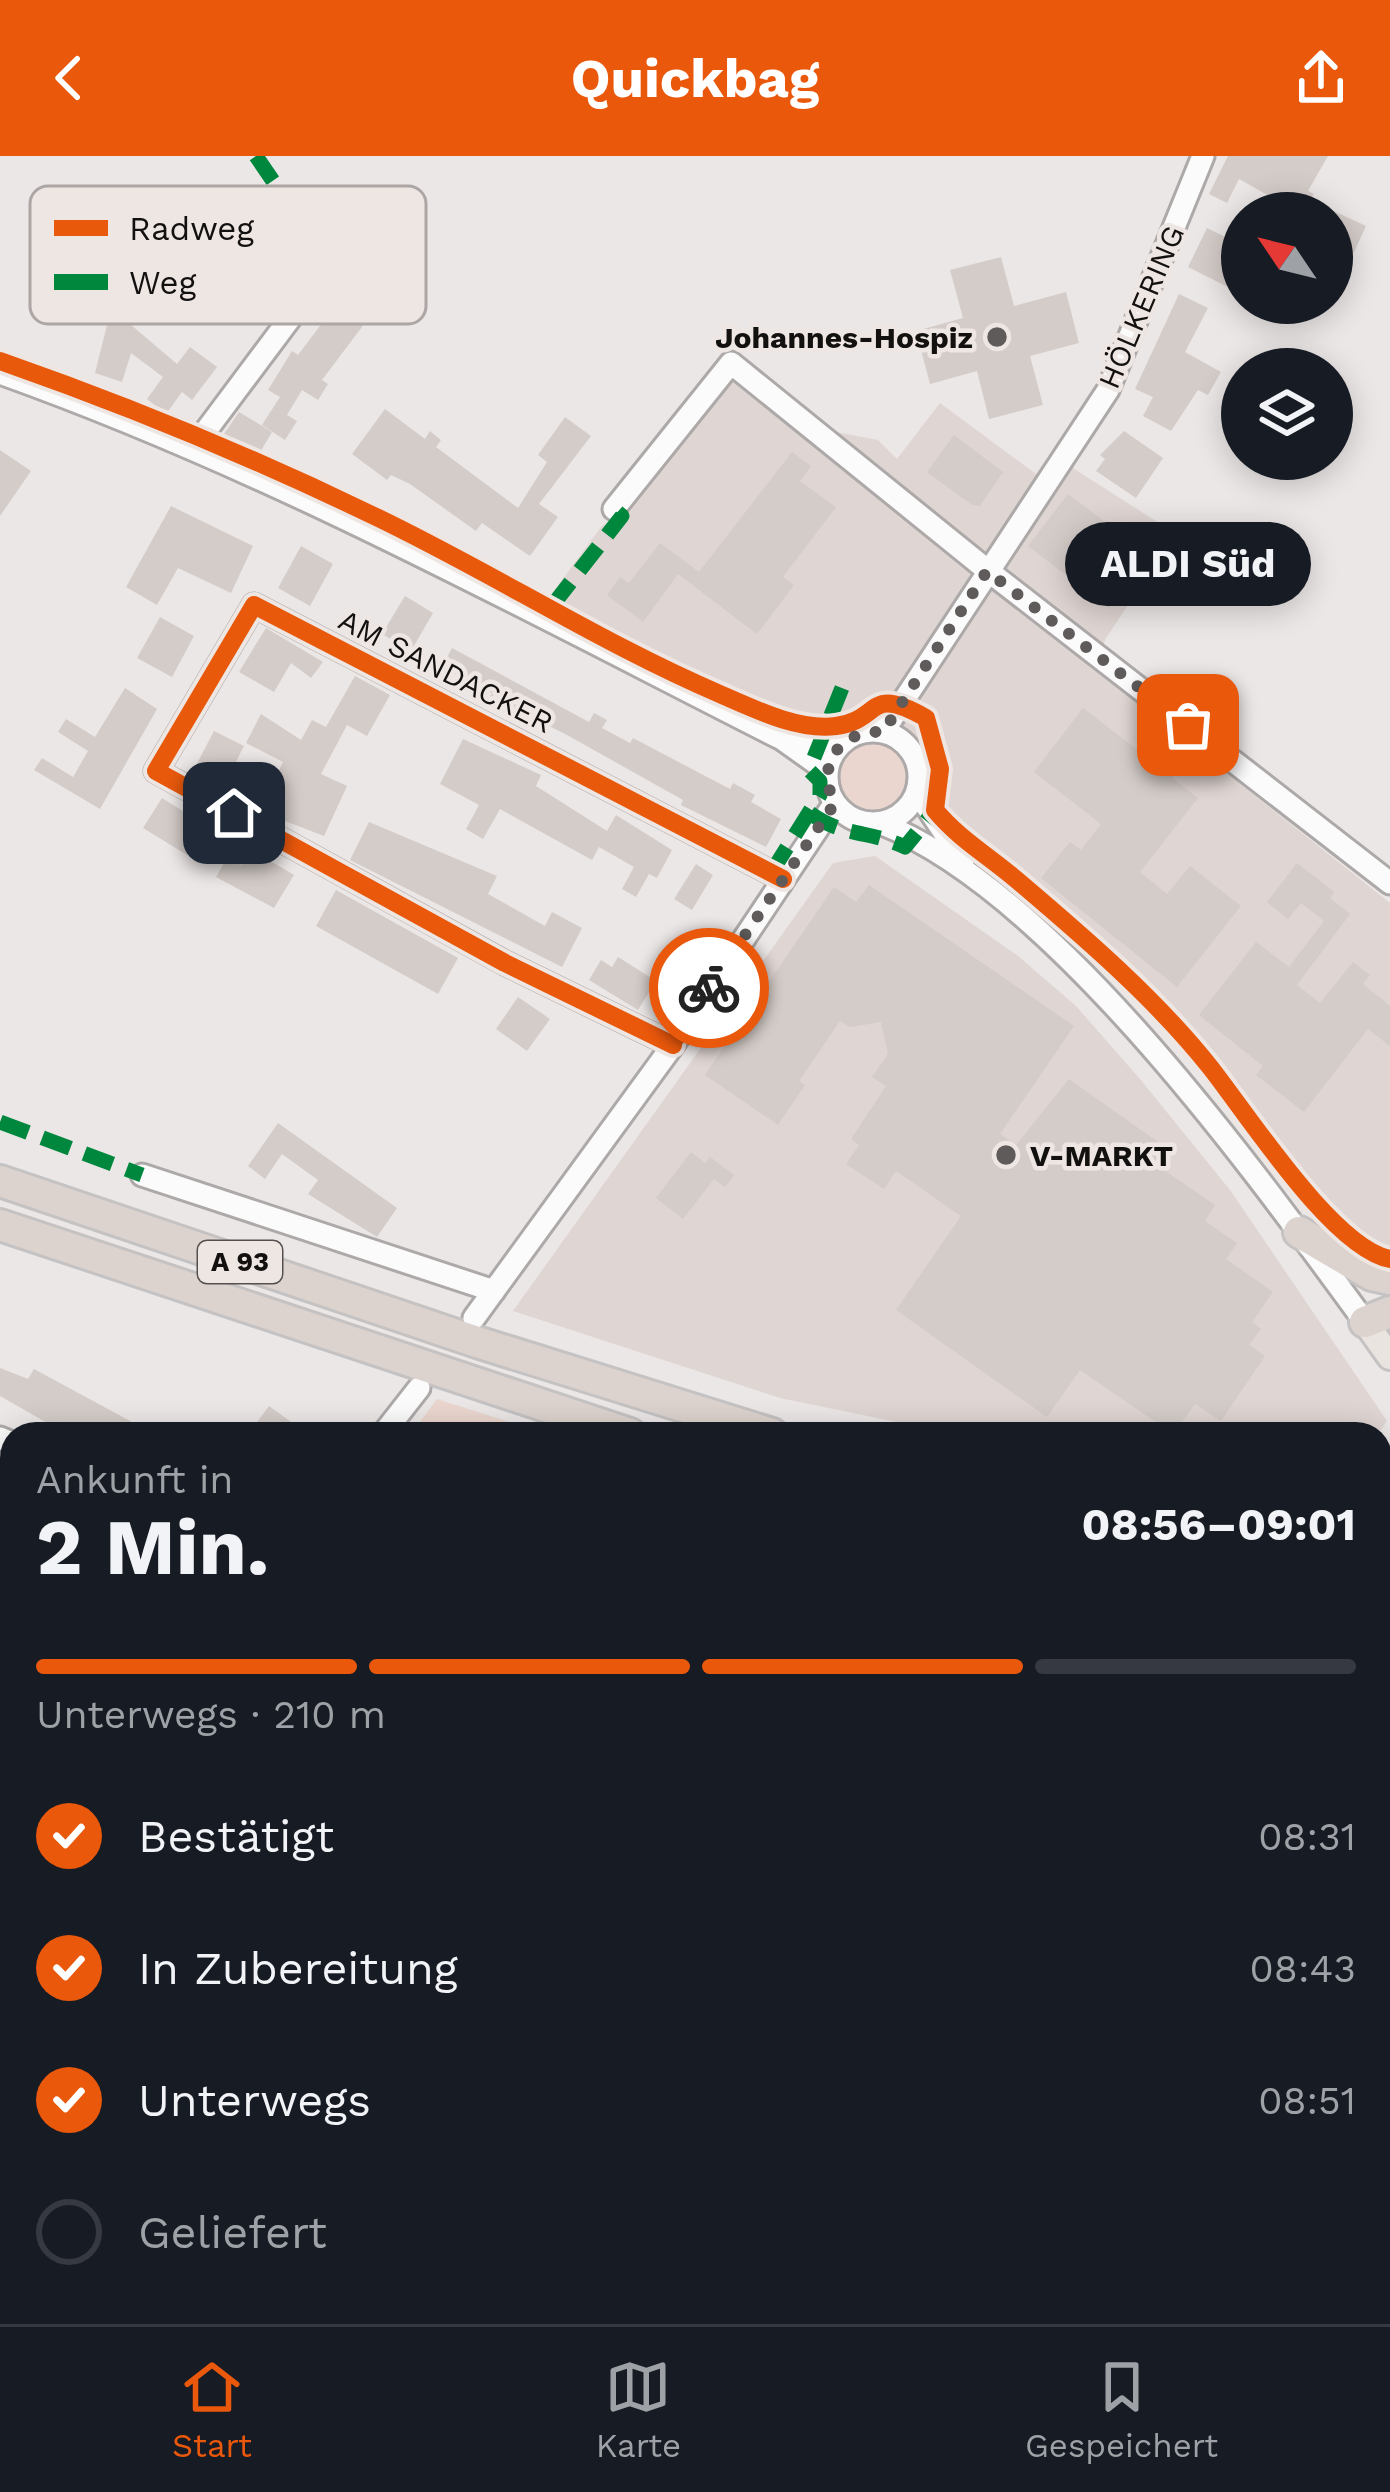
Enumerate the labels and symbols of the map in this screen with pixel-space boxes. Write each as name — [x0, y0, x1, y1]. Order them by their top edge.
legend — [30, 186, 426, 324]
north arrow — [1221, 192, 1353, 324]
text: Radweg — [129, 209, 254, 248]
street label: HÖLKERING — [1091, 220, 1191, 394]
text: Weg — [129, 263, 197, 302]
place label: Johannes-Hospiz — [715, 320, 973, 355]
marker: Johannes-Hospiz — [984, 324, 1010, 350]
callout: ALDI Süd — [1065, 521, 1311, 605]
street label: AM SANDACKER — [333, 602, 559, 740]
pin — [1137, 674, 1239, 776]
pin — [183, 762, 285, 864]
courier — [649, 928, 769, 1048]
place label: V-MARKT — [1030, 1138, 1173, 1173]
marker: V-MARKT — [993, 1142, 1019, 1168]
road number: A 93 — [198, 1241, 282, 1283]

